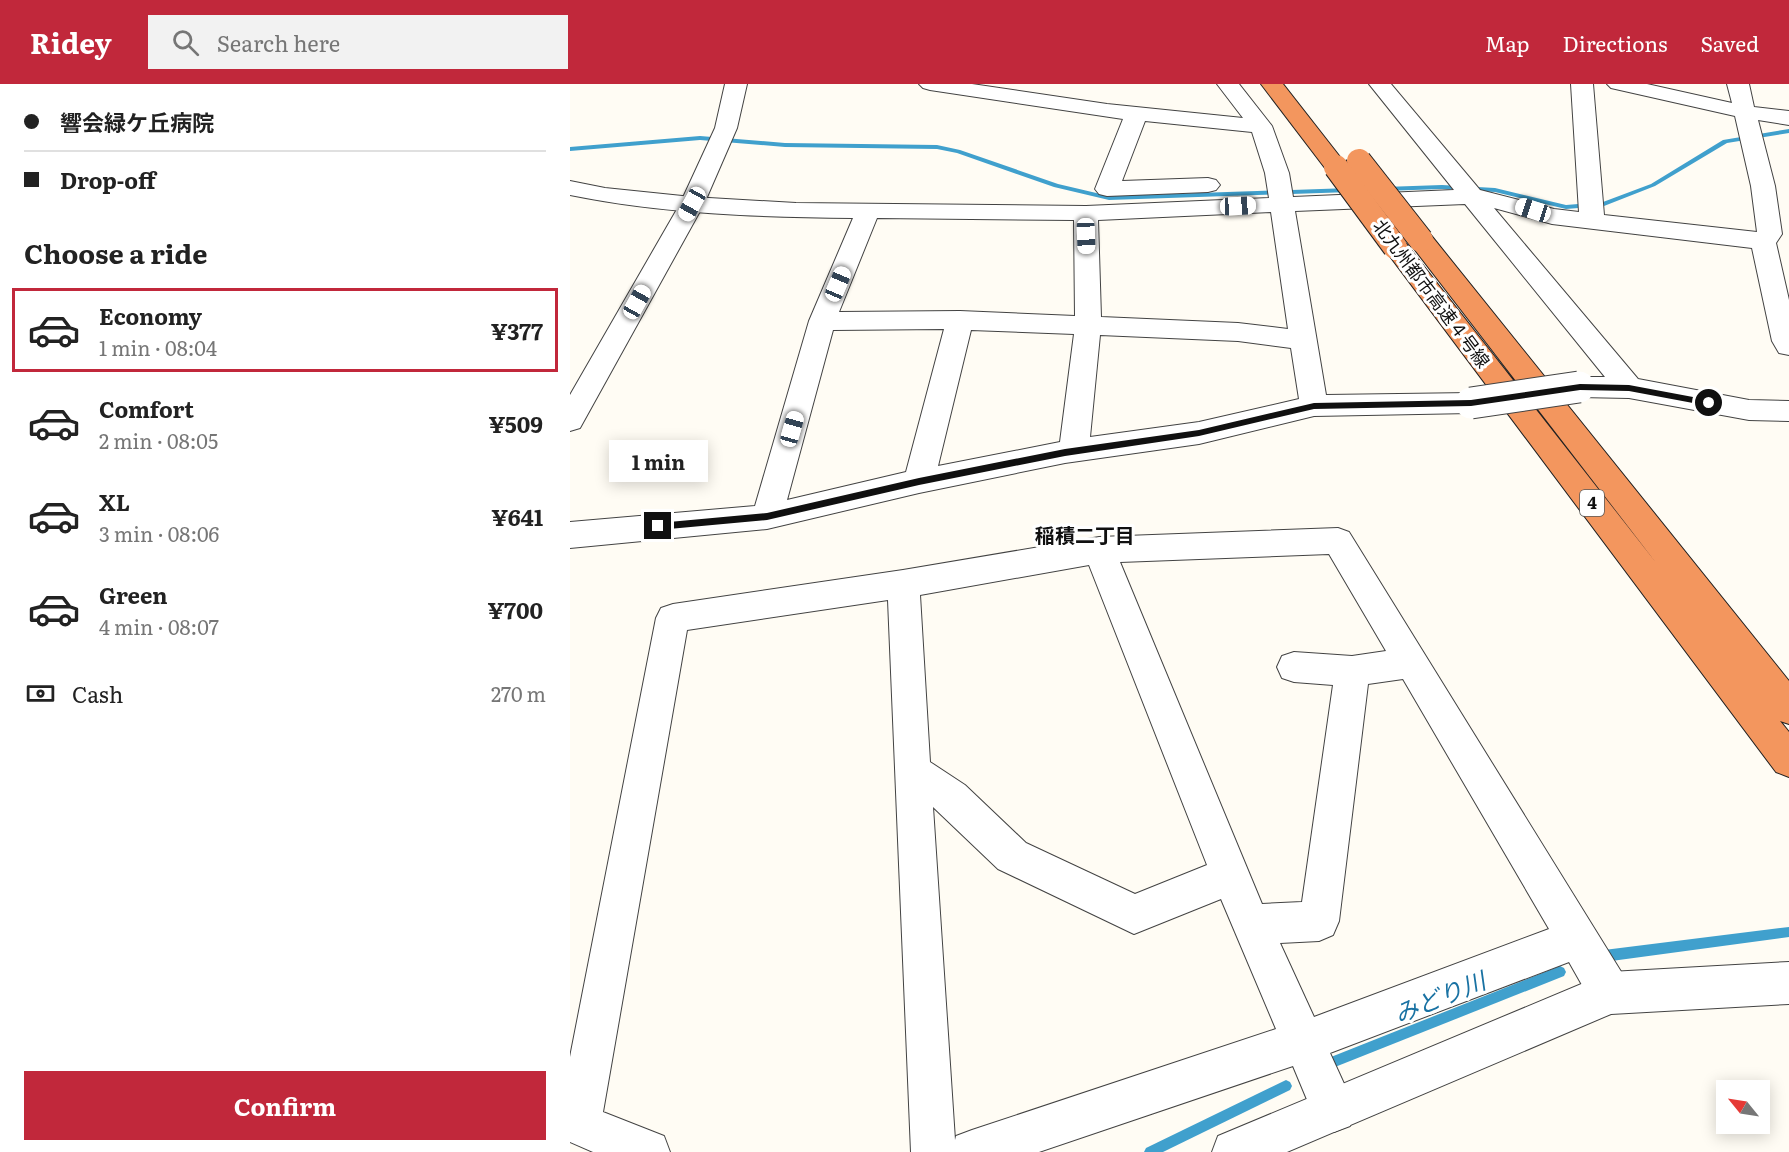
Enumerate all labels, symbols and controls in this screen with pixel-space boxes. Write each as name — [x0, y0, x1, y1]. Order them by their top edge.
search box — [148, 15, 568, 69]
text: Ridey — [30, 21, 112, 63]
icon: search — [169, 26, 202, 59]
text: Search here — [217, 26, 340, 59]
text: Map — [1485, 27, 1530, 58]
text: Directions — [1563, 27, 1668, 58]
text: Saved — [1701, 27, 1759, 58]
text: 響会緑ケ丘病院 — [60, 105, 214, 138]
text: Drop-off — [60, 163, 156, 196]
car — [675, 184, 709, 224]
car — [1220, 196, 1256, 216]
car — [1513, 196, 1553, 224]
street label: 北九州都市高速４号線 — [1367, 213, 1497, 373]
car — [1076, 218, 1096, 254]
text: Choose a ride — [24, 232, 207, 272]
car — [823, 264, 853, 304]
car — [620, 282, 654, 322]
text: Economy — [99, 299, 202, 332]
icon: car — [27, 303, 81, 357]
text: ¥377 — [491, 314, 543, 347]
text: 1 min · 08:04 — [99, 332, 217, 362]
route start — [1695, 389, 1722, 416]
text: Comfort — [99, 392, 194, 425]
icon: car — [27, 396, 81, 450]
text: ¥509 — [488, 407, 543, 440]
car — [778, 409, 806, 449]
text: 2 min · 08:05 — [99, 425, 218, 455]
callout: 1 min — [608, 439, 708, 481]
text: 1 min — [632, 446, 685, 476]
text: XL — [99, 485, 130, 518]
icon: car — [27, 489, 81, 543]
road number: 4 — [1580, 490, 1604, 516]
text: ¥641 — [491, 500, 543, 533]
route end — [644, 512, 671, 539]
text: 3 min · 08:06 — [99, 518, 219, 548]
district label: 稲積二丁目 — [1035, 519, 1135, 549]
text: Green — [99, 578, 168, 611]
icon: car — [27, 582, 81, 636]
text: ¥700 — [488, 593, 543, 626]
text: 4 min · 08:07 — [99, 611, 219, 641]
icon: cash — [24, 677, 57, 710]
text: Cash — [72, 677, 123, 710]
text: 270 m — [491, 678, 546, 708]
water label: みどり川 — [1388, 960, 1493, 1030]
button: Confirm — [24, 1071, 546, 1140]
north arrow — [1716, 1080, 1770, 1134]
map controls — [1716, 1080, 1770, 1134]

